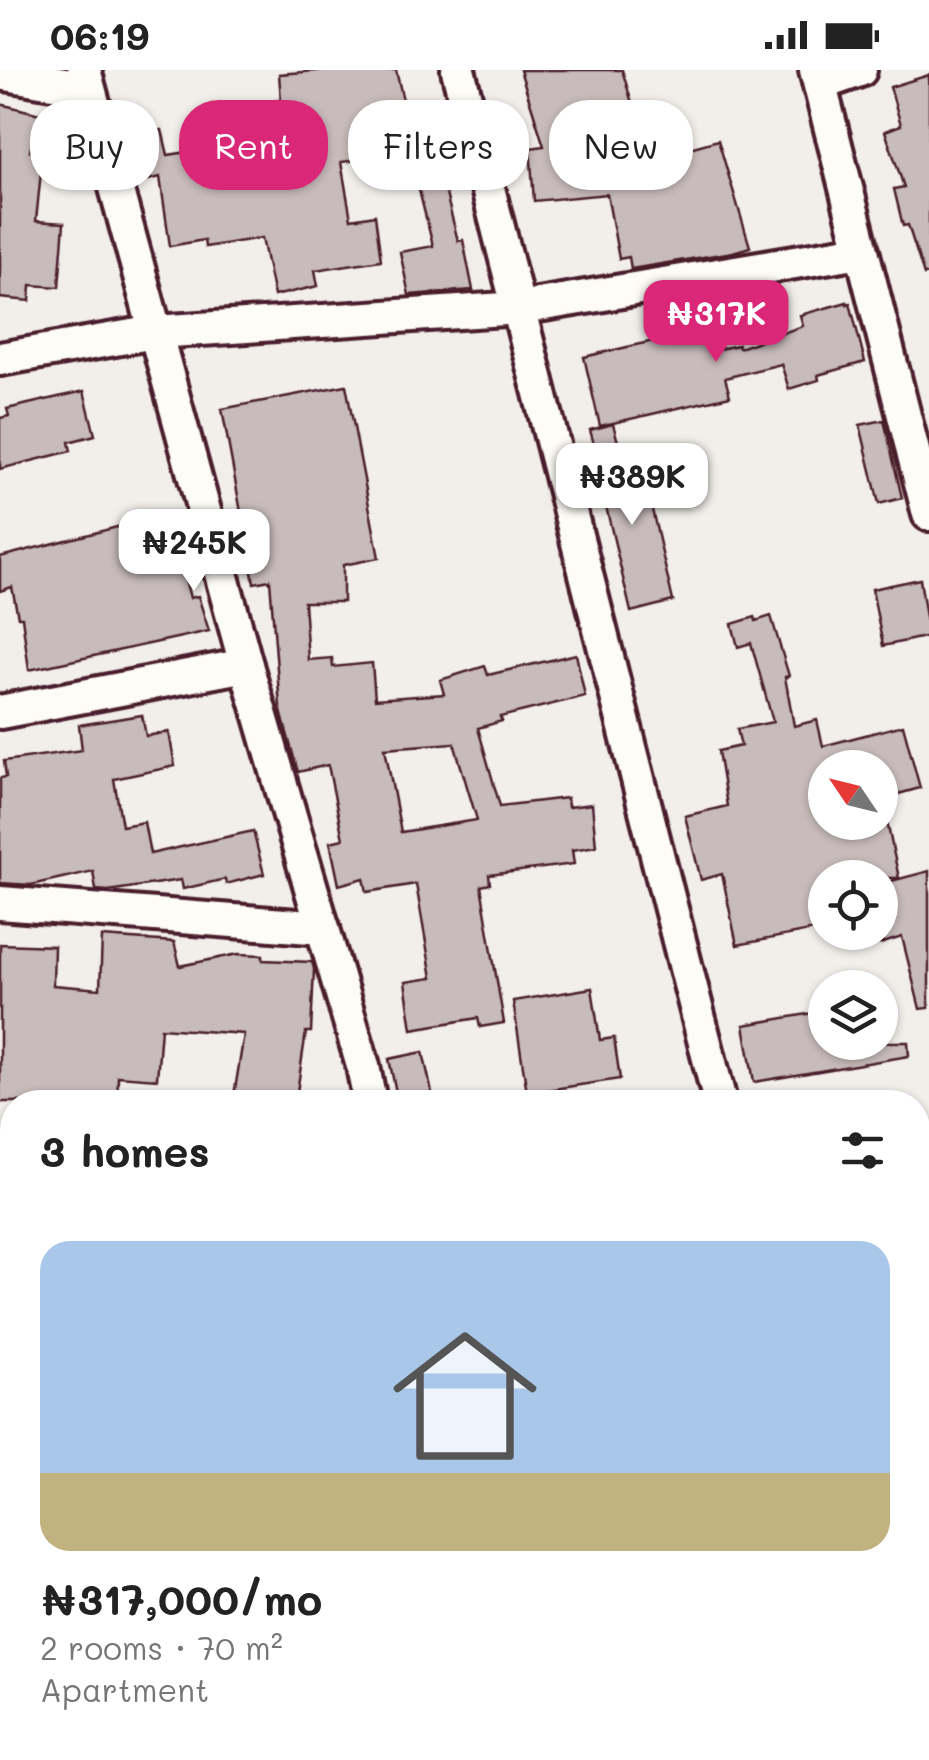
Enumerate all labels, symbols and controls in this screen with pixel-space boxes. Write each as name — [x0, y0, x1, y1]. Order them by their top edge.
text: 06:19 — [50, 10, 149, 60]
chip: Buy — [30, 100, 159, 190]
chip: Rent — [179, 100, 328, 190]
chip: Filters — [348, 100, 529, 190]
chip: New — [549, 100, 693, 190]
pin: ₦317K — [646, 280, 786, 365]
text: ₦317K — [665, 291, 767, 333]
pin: ₦389K — [562, 443, 702, 528]
text: ₦389K — [578, 454, 686, 496]
pin: ₦245K — [124, 509, 264, 594]
text: ₦245K — [141, 520, 247, 562]
north arrow — [808, 750, 898, 840]
map controls — [808, 750, 898, 1060]
button: locate — [808, 860, 898, 950]
button: layers — [808, 970, 898, 1060]
text: 3 homes — [40, 1123, 210, 1178]
icon: filters — [835, 1123, 890, 1178]
icon: home — [375, 1306, 555, 1486]
text: ₦317,000/mo — [40, 1571, 322, 1626]
text: 2 rooms · 70 m² — [40, 1626, 283, 1668]
text: Apartment — [40, 1668, 209, 1710]

